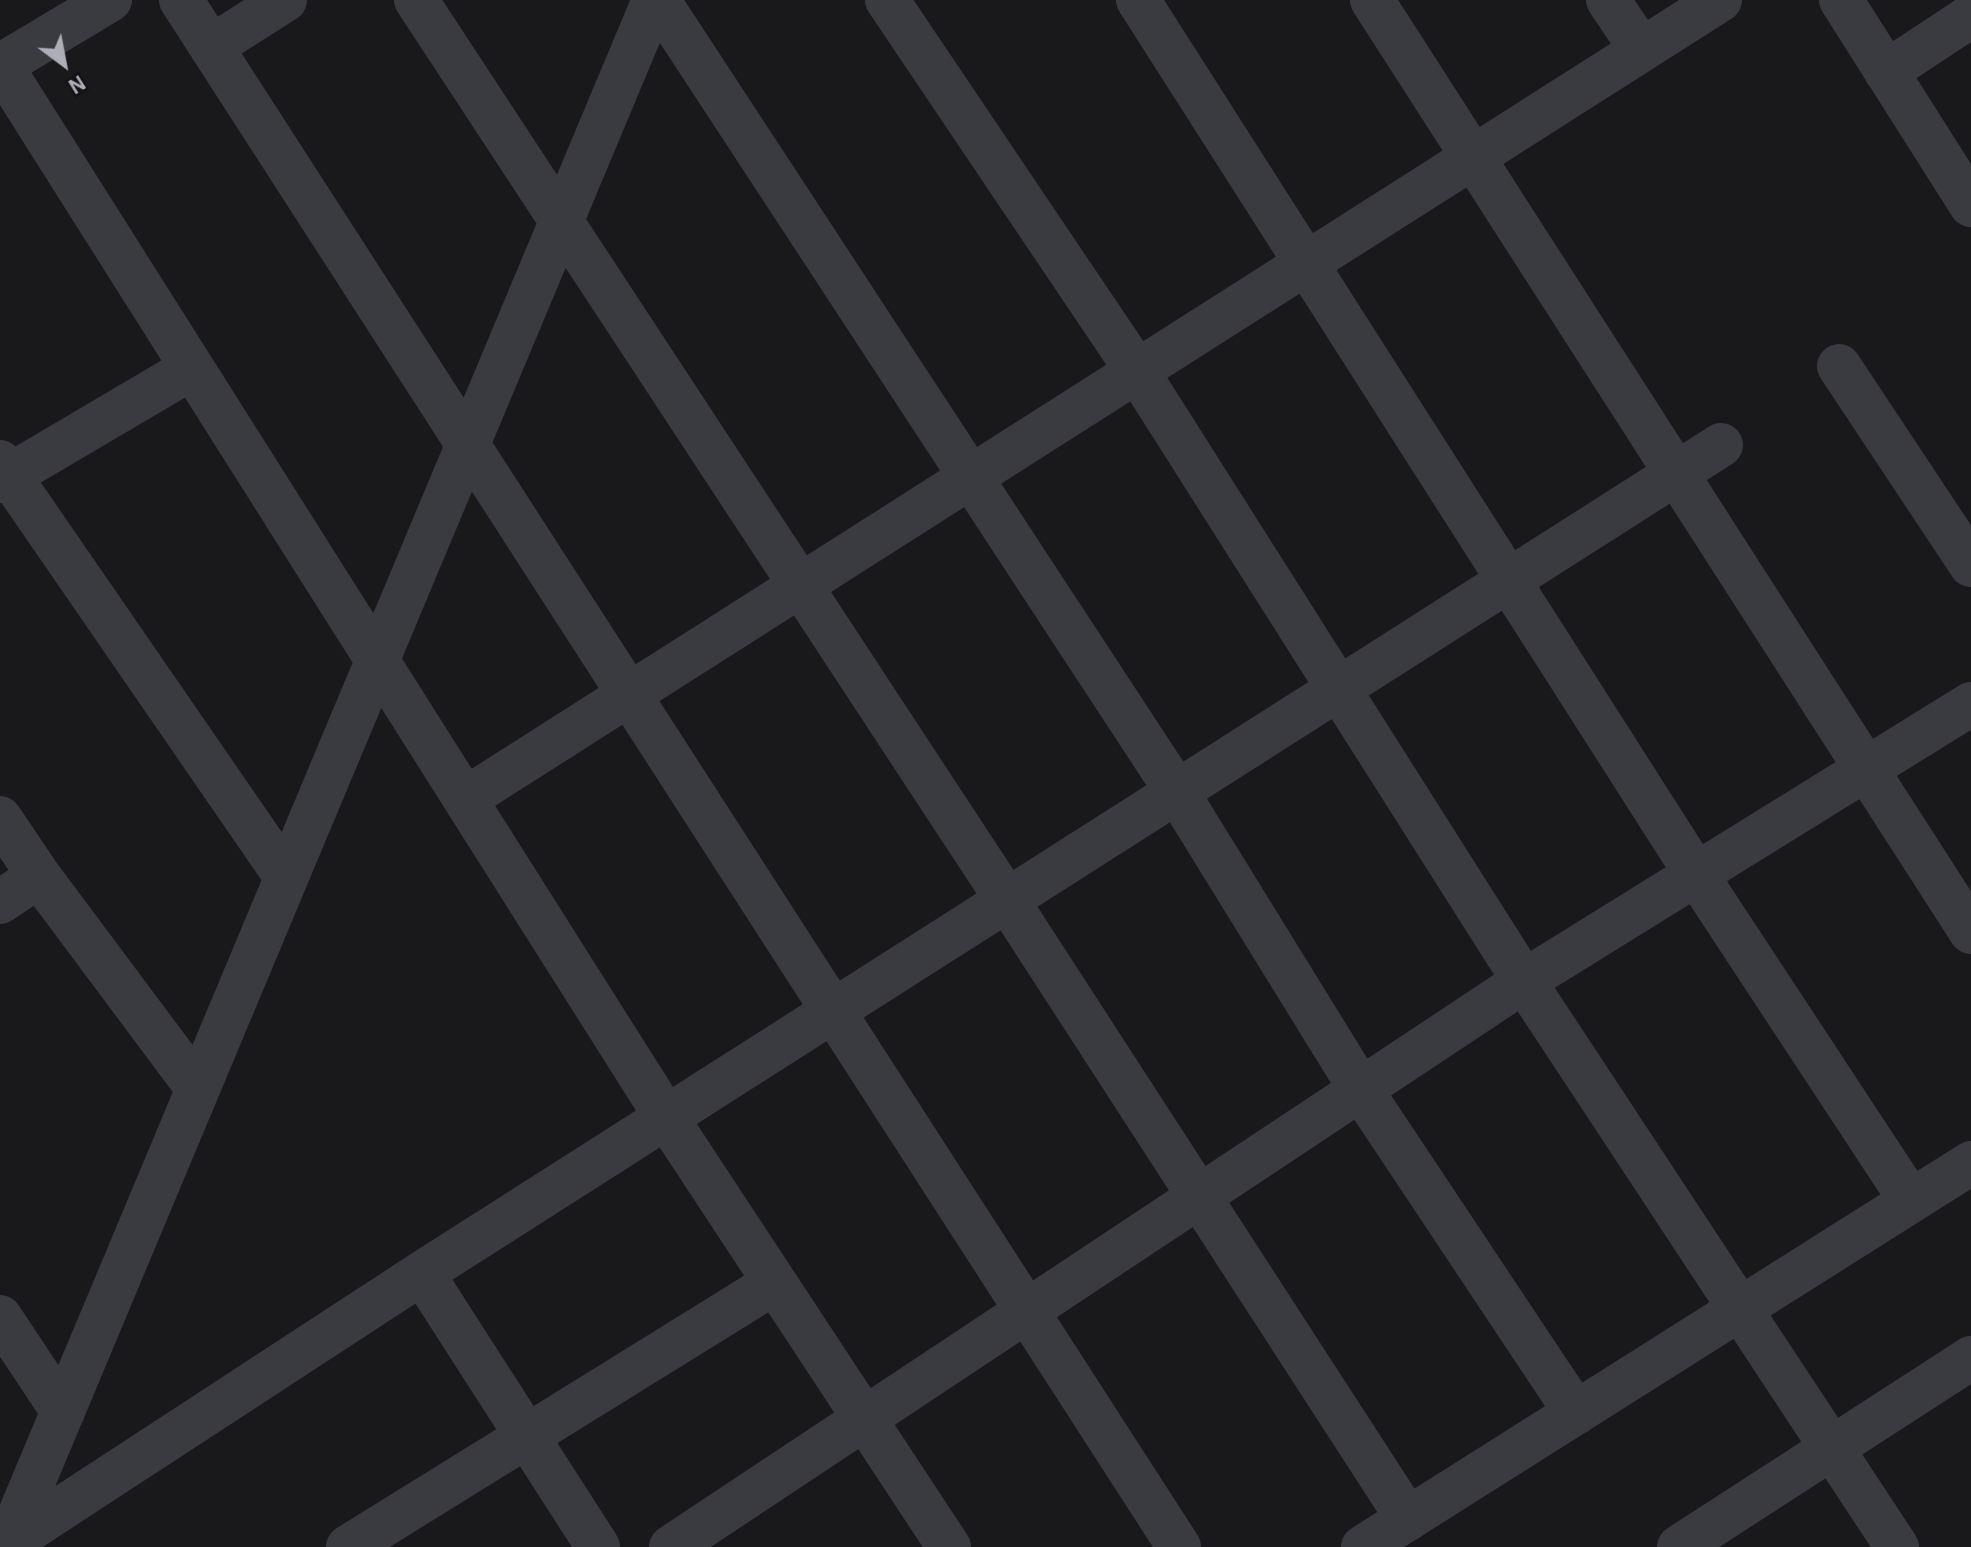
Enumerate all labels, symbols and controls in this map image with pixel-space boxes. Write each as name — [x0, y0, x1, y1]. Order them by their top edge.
north arrow — [24, 24, 104, 104]
text: N — [64, 71, 89, 98]

